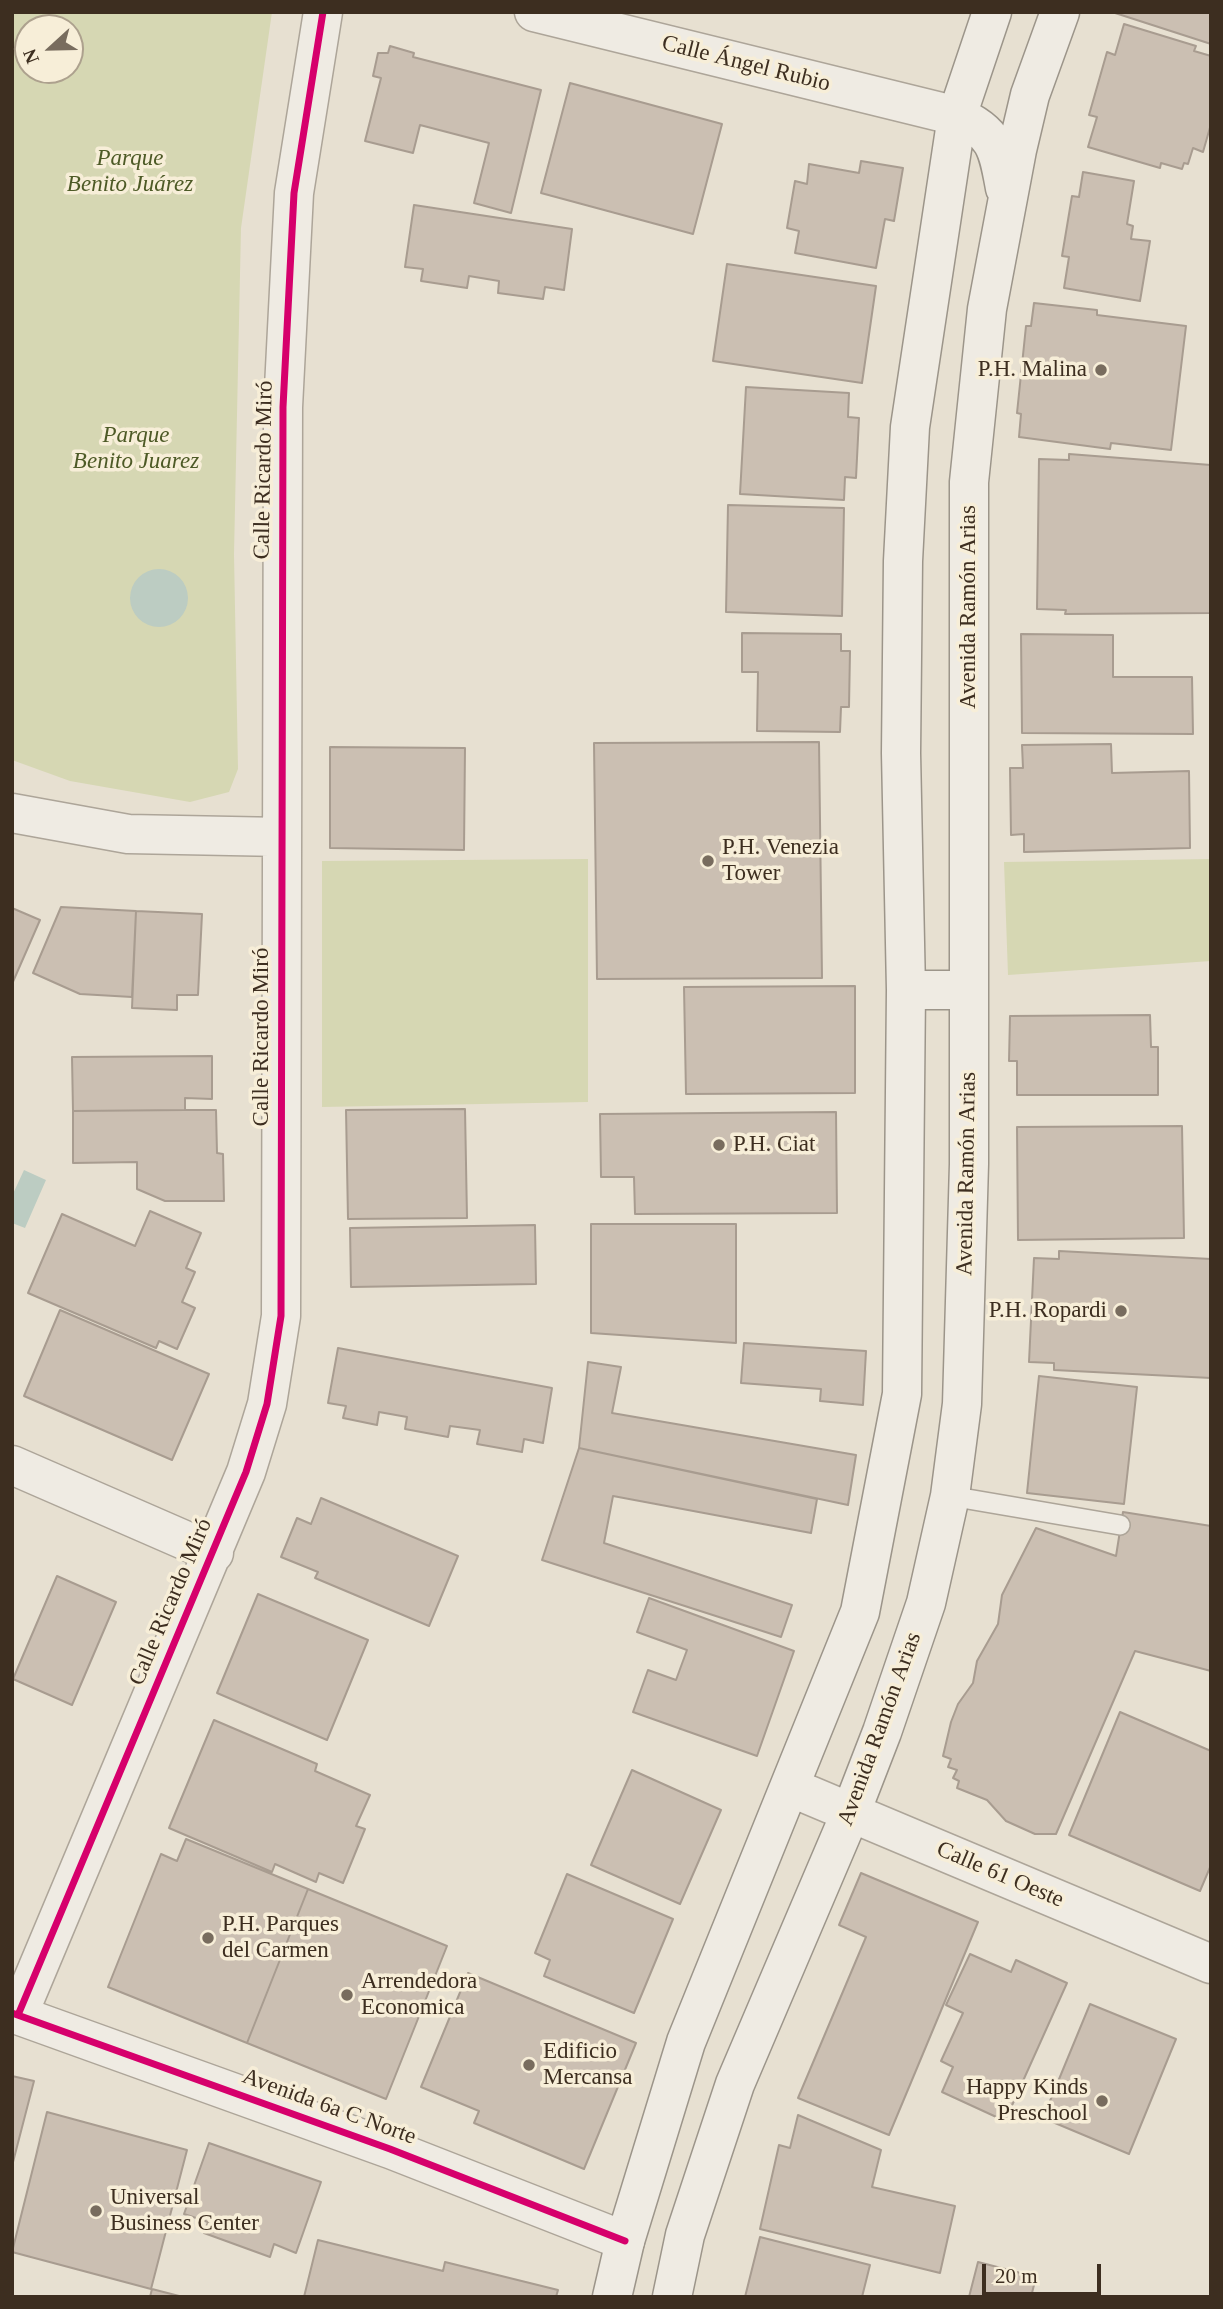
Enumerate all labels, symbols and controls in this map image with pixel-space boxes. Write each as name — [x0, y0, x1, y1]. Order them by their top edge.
north arrow — [14, 14, 84, 84]
street label: Calle Ángel Rubio — [659, 30, 833, 98]
text: N — [19, 46, 43, 67]
park label: Parque Benito Juárez — [67, 145, 193, 199]
place label: P.H. Malina — [978, 356, 1087, 384]
marker: P.H. Malina — [1093, 362, 1109, 378]
street label: Calle Ricardo Miró — [249, 380, 279, 560]
park label: Parque Benito Juarez — [73, 422, 199, 476]
street label: Avenida Ramón Arias — [955, 505, 983, 709]
place label: P.H. Venezia Tower — [722, 834, 839, 888]
marker: P.H. Venezia Tower — [700, 853, 716, 869]
street label: Calle Ricardo Miró — [248, 948, 276, 1126]
street label: Avenida Ramón Arias — [951, 1072, 983, 1276]
place label: P.H. Ciat — [733, 1131, 815, 1159]
marker: P.H. Ciat — [711, 1137, 727, 1153]
place label: P.H. Ropardi — [989, 1297, 1107, 1325]
marker: P.H. Ropardi — [1113, 1303, 1129, 1319]
street label: Calle Ricardo Miró — [123, 1514, 219, 1690]
street label: Avenida Ramón Arias — [832, 1628, 928, 1830]
street label: Calle 61 Oeste — [932, 1836, 1068, 1914]
place label: P.H. Parques del Carmen — [222, 1911, 339, 1965]
marker: P.H. Parques del Carmen — [200, 1930, 216, 1946]
place label: Arrendedora Economica — [361, 1968, 477, 2022]
marker: Arrendedora Economica — [339, 1987, 355, 2003]
place label: Edificio Mercansa — [543, 2038, 632, 2092]
marker: Edificio Mercansa — [521, 2057, 537, 2073]
street label: Avenida 6a C Norte — [238, 2063, 420, 2151]
place label: Happy Kinds Preschool — [966, 2074, 1088, 2128]
marker: Happy Kinds Preschool — [1094, 2093, 1110, 2109]
place label: Universal Business Center — [110, 2184, 259, 2238]
marker: Universal Business Center — [88, 2203, 104, 2219]
scale bar — [985, 2250, 1104, 2294]
text: 20 m — [995, 2264, 1038, 2288]

